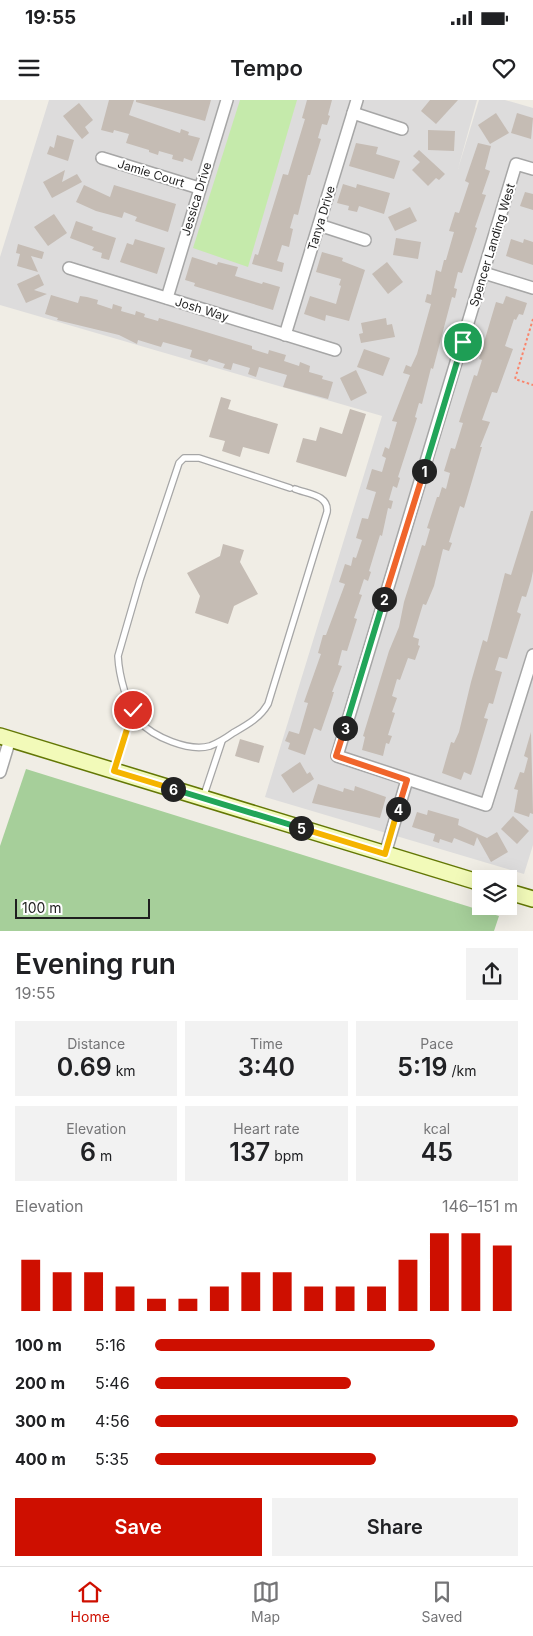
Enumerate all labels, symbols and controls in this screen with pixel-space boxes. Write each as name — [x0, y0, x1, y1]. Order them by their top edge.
text: 19:55 — [25, 6, 76, 29]
icon: menu — [15, 54, 43, 82]
icon: heart — [490, 54, 518, 82]
text: Tempo — [230, 55, 303, 81]
street label: Jamie Court — [116, 156, 186, 190]
street label: Jessica Drive — [178, 160, 214, 238]
street label: Spencer Landing West — [466, 182, 518, 308]
street label: Tanya Drive — [304, 184, 338, 252]
street label: Josh Way — [173, 294, 231, 324]
pin — [442, 321, 484, 363]
icon: arrive — [449, 328, 477, 356]
pin: 1 — [412, 458, 436, 484]
text: 1 — [421, 463, 428, 480]
pin: 2 — [372, 586, 396, 612]
text: 2 — [380, 591, 389, 608]
pin — [112, 689, 154, 731]
icon: check — [119, 696, 147, 724]
pin: 3 — [332, 716, 358, 740]
text: 3 — [341, 720, 350, 737]
pin: 6 — [160, 776, 186, 802]
text: 6 — [169, 781, 178, 798]
pin: 4 — [386, 796, 410, 822]
text: 4 — [394, 801, 403, 818]
pin: 5 — [288, 816, 314, 840]
text: 5 — [297, 820, 306, 837]
map controls — [472, 870, 517, 915]
button: layers — [472, 870, 517, 915]
scale bar — [15, 896, 150, 919]
text: 100 m — [22, 899, 62, 916]
text: Evening run — [15, 947, 176, 981]
button: share — [466, 948, 518, 1000]
text: 19:55 — [15, 983, 56, 1003]
text: Distance — [67, 1035, 125, 1052]
text: Time — [250, 1035, 283, 1052]
text: Pace — [420, 1035, 453, 1052]
text: 0.69 — [57, 1052, 112, 1082]
text: 3:40 — [238, 1052, 295, 1082]
text: 5:19 — [397, 1052, 447, 1082]
text: km — [112, 1062, 136, 1079]
text: /km — [447, 1062, 476, 1079]
text: Elevation — [66, 1120, 126, 1137]
text: Heart rate — [233, 1120, 300, 1137]
text: kcal — [423, 1120, 450, 1137]
text: 6 — [80, 1137, 96, 1167]
text: 137 — [229, 1137, 270, 1167]
text: 45 — [421, 1137, 453, 1167]
text: m — [96, 1147, 112, 1164]
text: bpm — [270, 1147, 304, 1164]
text: Elevation — [15, 1196, 84, 1216]
text: 146–151 m — [442, 1196, 518, 1216]
text: 100 m — [15, 1335, 62, 1355]
text: 5:16 — [95, 1335, 126, 1355]
text: 200 m — [15, 1373, 65, 1393]
text: 5:46 — [95, 1373, 130, 1393]
text: 300 m — [15, 1411, 65, 1431]
text: 4:56 — [95, 1411, 130, 1431]
text: 400 m — [15, 1449, 66, 1469]
text: 5:35 — [95, 1449, 129, 1469]
button: Save — [15, 1498, 262, 1556]
button: Share — [272, 1498, 518, 1556]
tab: Home — [71, 1578, 110, 1625]
tab: Map — [251, 1578, 280, 1625]
tab: Saved — [421, 1578, 462, 1625]

